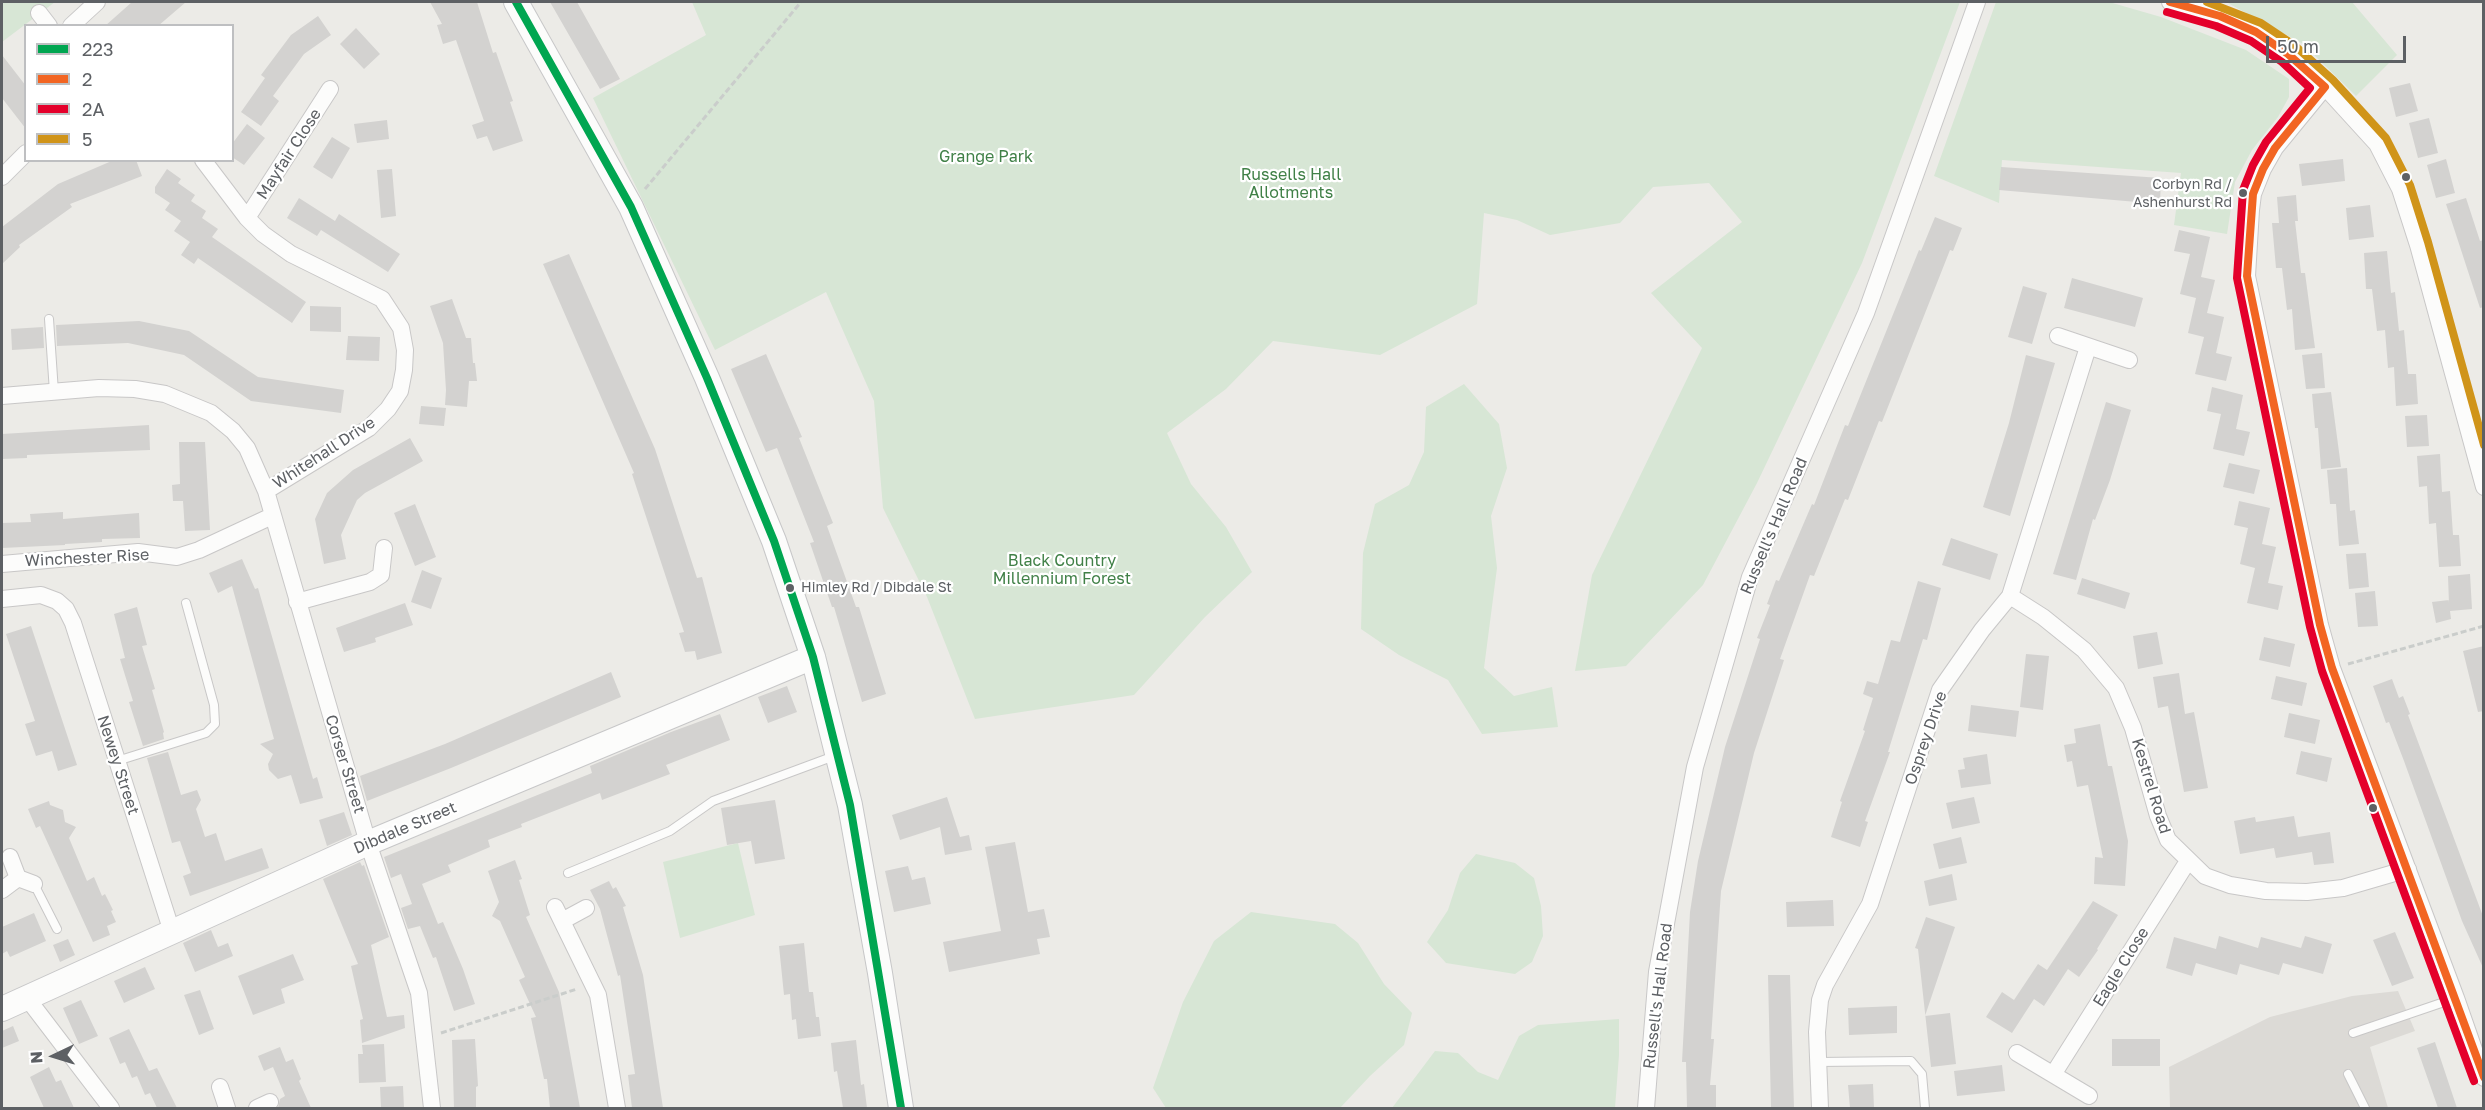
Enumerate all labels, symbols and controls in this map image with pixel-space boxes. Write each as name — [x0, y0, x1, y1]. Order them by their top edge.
legend — [24, 24, 234, 162]
scale bar — [2269, 24, 2408, 62]
text: 50 m — [2277, 35, 2319, 57]
text: 223 — [82, 38, 113, 60]
text: 2 — [82, 68, 92, 90]
text: 2A — [82, 98, 105, 120]
street label: Mayfair Close — [253, 105, 325, 203]
text: 5 — [82, 128, 92, 150]
park label: Grange Park — [939, 147, 1033, 167]
park label: Russells Hall Allotments — [1241, 165, 1341, 203]
unlabelled marker — [2400, 171, 2412, 183]
place label: Corbyn Rd / Ashenhurst Rd — [2133, 177, 2232, 210]
marker: Corbyn Rd / Ashenhurst Rd — [2237, 187, 2249, 199]
street label: Whitehall Drive — [269, 413, 379, 493]
street label: Russell's Hall Road — [1736, 455, 1812, 597]
street label: Winchester Rise — [24, 545, 150, 571]
park label: Black Country Millennium Forest — [993, 551, 1131, 589]
place label: Himley Rd / Dibdale St — [801, 580, 952, 596]
marker: Himley Rd / Dibdale St — [784, 582, 796, 594]
street label: Osprey Drive — [1901, 689, 1951, 787]
street label: Corser Street — [321, 712, 369, 816]
street label: Newey Street — [93, 713, 143, 817]
street label: Kestrel Road — [2127, 736, 2175, 836]
street label: Dibdale Street — [351, 798, 459, 858]
unlabelled marker — [2367, 802, 2379, 814]
street label: Russell's Hall Road — [1640, 922, 1676, 1070]
street label: Eagle Close — [2089, 924, 2153, 1010]
north arrow — [24, 1026, 84, 1086]
text: N — [26, 1050, 46, 1064]

